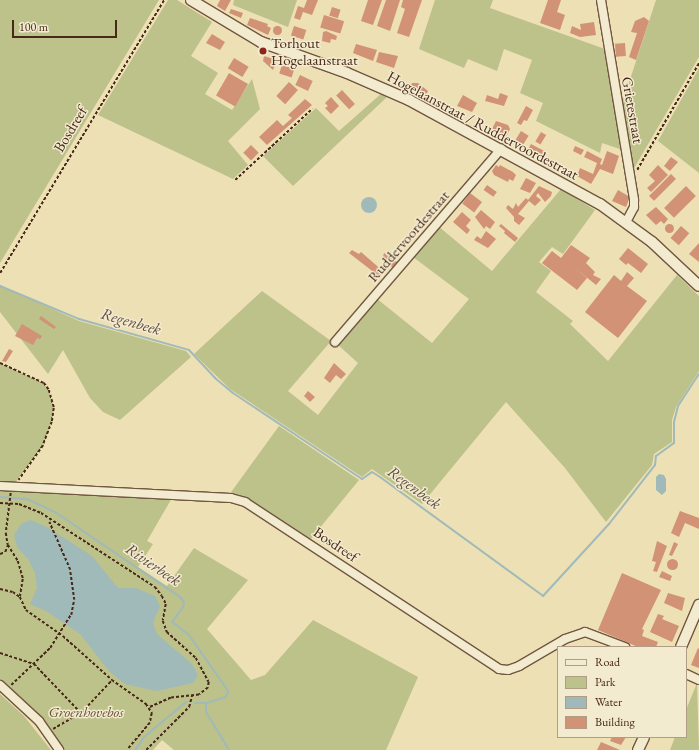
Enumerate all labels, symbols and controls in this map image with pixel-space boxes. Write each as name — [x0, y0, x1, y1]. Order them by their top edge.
scale bar — [14, 12, 119, 38]
text: 100 m — [19, 19, 48, 35]
place label: Torhout Hogelaanstraat — [271, 33, 358, 68]
marker: Torhout Hogelaanstraat — [258, 46, 268, 56]
street label: Hogelaanstraat / Ruddervoordestraat — [384, 67, 582, 183]
street label: Grietestraat — [618, 75, 648, 145]
street label: Bosdreef — [49, 103, 91, 155]
street label: Ruddervoordestraat — [363, 187, 453, 285]
water label: Regenbeek — [99, 304, 163, 340]
water label: Regenbeek — [383, 462, 445, 514]
street label: Bosdreef — [310, 523, 362, 565]
water label: Rivierbeek — [121, 539, 185, 591]
legend — [557, 646, 687, 738]
text: Road — [595, 654, 620, 670]
text: Park — [595, 674, 615, 690]
text: Water — [595, 694, 622, 710]
park label: Groenhovebos — [49, 703, 123, 721]
text: Building — [595, 714, 635, 730]

